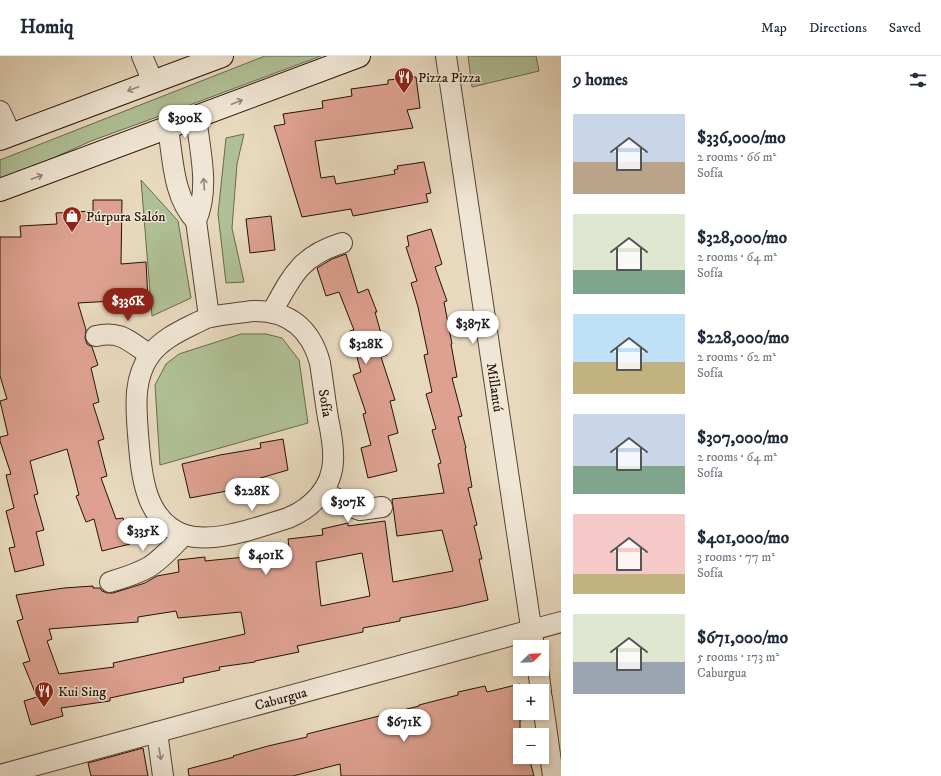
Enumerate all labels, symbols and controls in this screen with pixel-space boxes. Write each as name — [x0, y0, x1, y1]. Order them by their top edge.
text: Homiq — [20, 16, 73, 39]
text: Map — [761, 19, 787, 37]
text: Directions — [809, 19, 867, 37]
text: Saved — [889, 19, 921, 37]
restaurant icon: Pizza Pizza — [393, 66, 415, 94]
place label: Pizza Pizza — [418, 69, 481, 87]
text: 9 homes — [573, 69, 628, 91]
icon: filters — [907, 69, 929, 91]
one-way arrow — [128, 86, 140, 94]
one-way arrow — [230, 97, 242, 105]
pin: $390K — [157, 105, 213, 139]
text: $390K — [168, 110, 202, 126]
text: $336,000/mo — [697, 127, 785, 149]
icon: home — [605, 130, 653, 178]
text: 2 rooms · 66 m² — [697, 149, 776, 165]
text: Sofía — [697, 165, 723, 181]
one-way arrow — [30, 172, 42, 180]
one-way arrow — [200, 178, 207, 191]
shop icon: Púrpura Salón — [61, 205, 83, 233]
place label: Púrpura Salón — [86, 208, 166, 226]
text: $328,000/mo — [697, 227, 787, 249]
icon: home — [605, 230, 653, 278]
text: 2 rooms · 64 m² — [697, 249, 777, 265]
text: Sofía — [697, 265, 723, 281]
pin: $336K — [100, 288, 156, 322]
text: $336K — [112, 293, 144, 309]
pin: $387K — [445, 311, 501, 345]
text: $387K — [456, 316, 490, 332]
text: $228,000/mo — [697, 327, 789, 349]
icon: home — [605, 330, 653, 378]
pin: $328K — [338, 331, 394, 365]
text: $328K — [349, 336, 383, 352]
text: 2 rooms · 62 m² — [697, 349, 776, 365]
street label: Millantú — [482, 362, 507, 413]
text: Sofía — [697, 365, 723, 381]
street label: Sofía — [314, 388, 336, 419]
text: $307,000/mo — [697, 427, 788, 449]
icon: home — [605, 430, 653, 478]
text: 2 rooms · 64 m² — [697, 449, 777, 465]
text: Sofía — [697, 465, 723, 481]
pin: $228K — [224, 478, 280, 512]
text: $228K — [234, 483, 270, 499]
pin: $307K — [320, 489, 376, 523]
text: $307K — [331, 494, 365, 510]
pin: $335K — [115, 518, 171, 552]
text: $335K — [127, 523, 159, 539]
text: $401,000/mo — [697, 527, 789, 549]
icon: home — [605, 530, 653, 578]
pin: $401K — [238, 542, 294, 576]
text: $401K — [248, 547, 284, 563]
text: 3 rooms · 77 m² — [697, 549, 775, 565]
text: Sofía — [697, 565, 723, 581]
text: $671,000/mo — [697, 627, 788, 649]
icon: home — [605, 630, 653, 678]
north arrow — [513, 640, 549, 676]
map controls — [513, 640, 549, 764]
text: 5 rooms · 173 m² — [697, 649, 779, 665]
text: Caburgua — [697, 665, 747, 681]
restaurant icon: Kui Sing — [33, 680, 55, 708]
place label: Kui Sing — [58, 683, 106, 701]
street label: Caburgua — [253, 684, 309, 715]
button: + — [513, 684, 549, 720]
pin: $671K — [376, 709, 432, 743]
text: $671K — [387, 714, 421, 730]
button: − — [513, 728, 549, 764]
one-way arrow — [156, 747, 164, 760]

